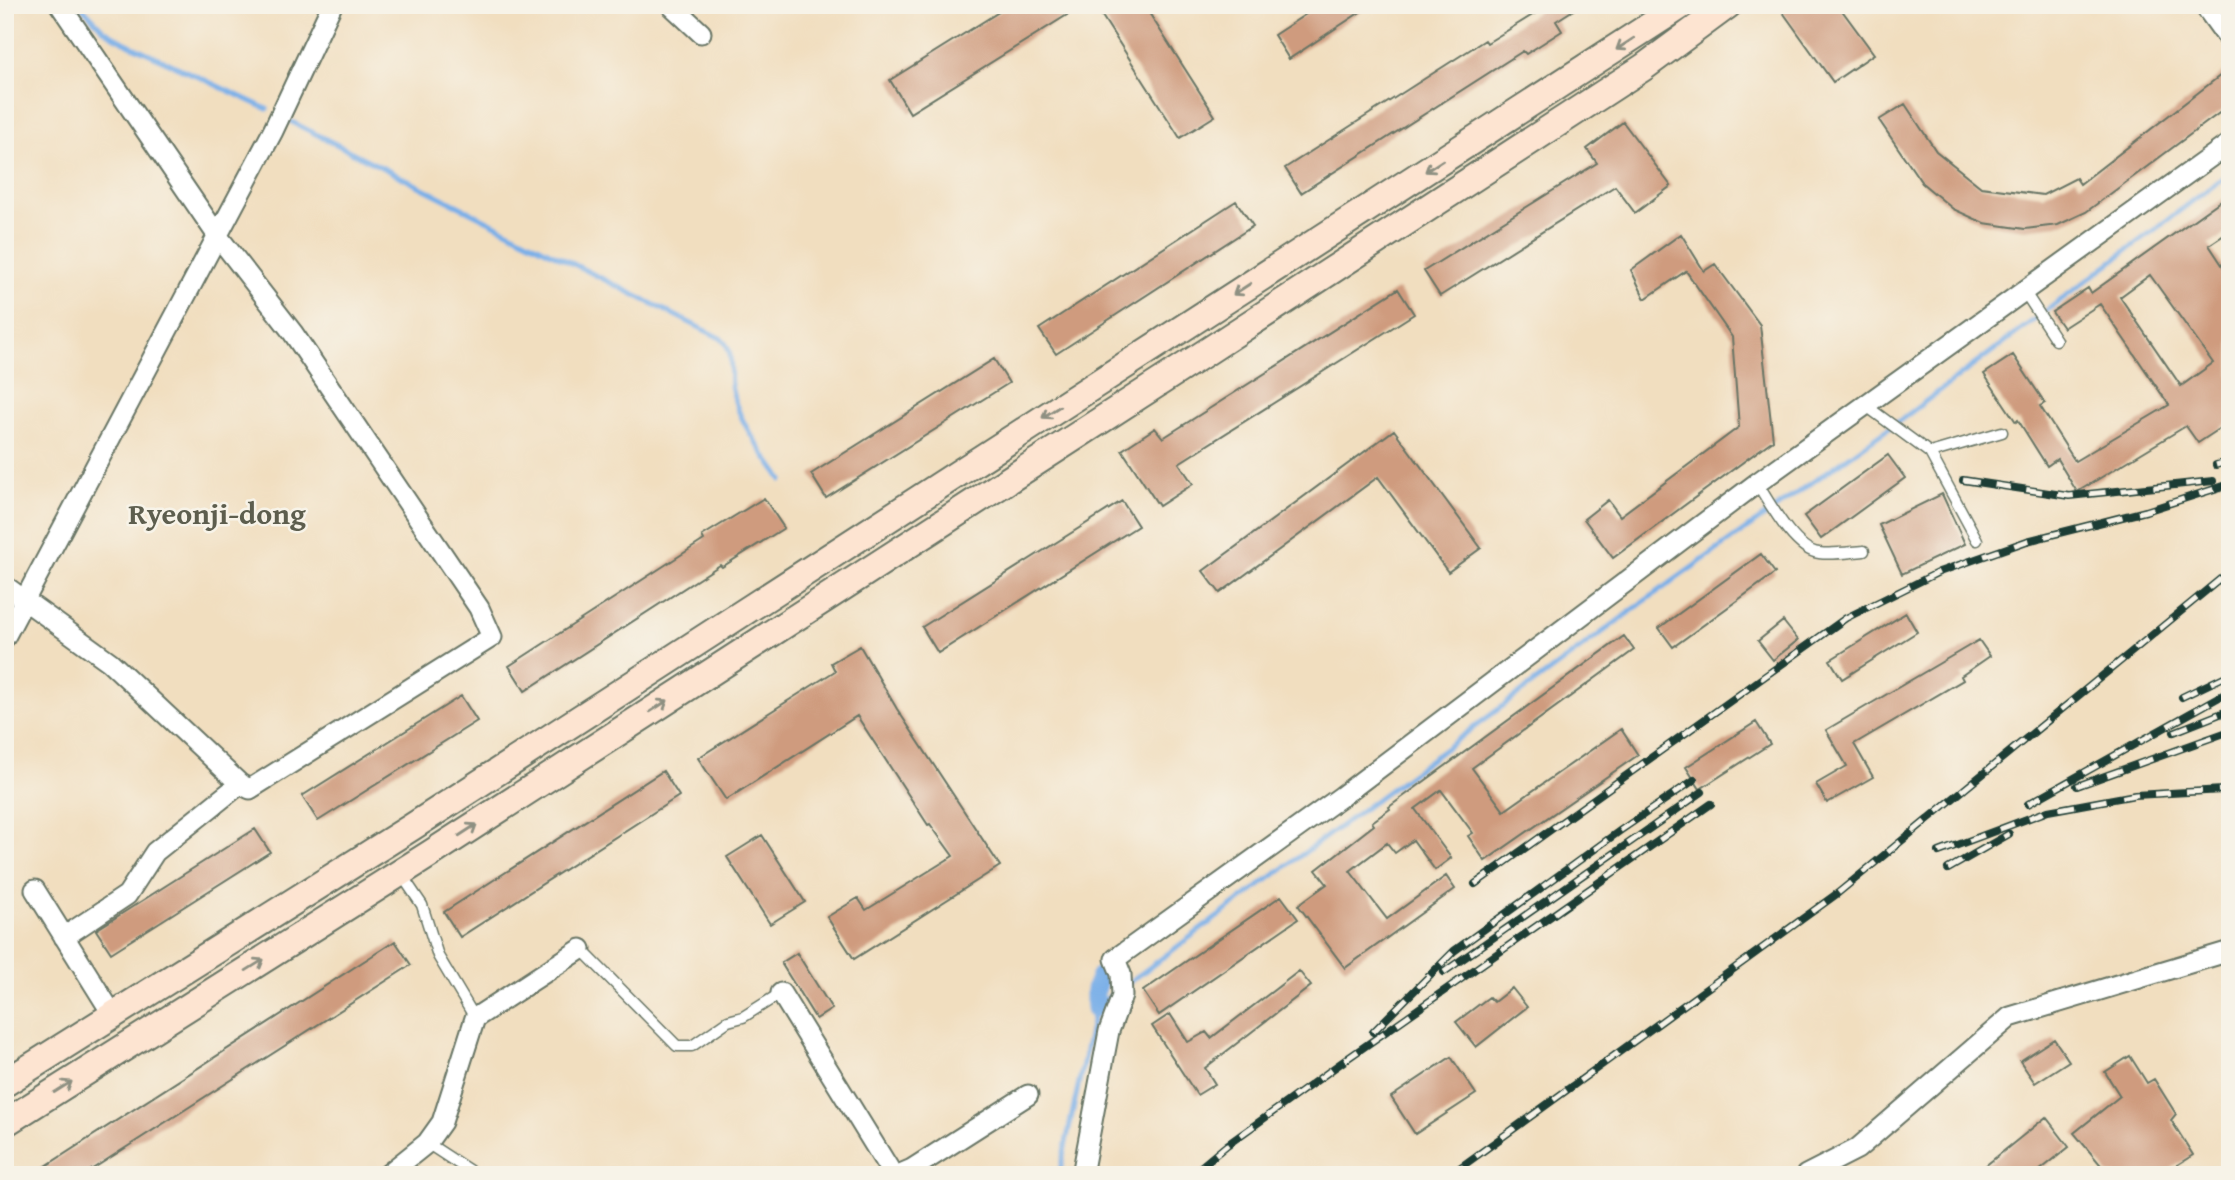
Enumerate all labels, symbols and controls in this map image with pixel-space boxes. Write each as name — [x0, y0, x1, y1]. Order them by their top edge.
one-way arrow — [1616, 37, 1636, 51]
one-way arrow — [1424, 160, 1444, 174]
one-way arrow — [1233, 281, 1252, 296]
one-way arrow — [1042, 405, 1061, 420]
district label: Ryeonji-dong — [128, 491, 306, 535]
one-way arrow — [648, 699, 668, 713]
one-way arrow — [458, 823, 477, 837]
one-way arrow — [245, 958, 264, 973]
one-way arrow — [53, 1079, 72, 1094]

